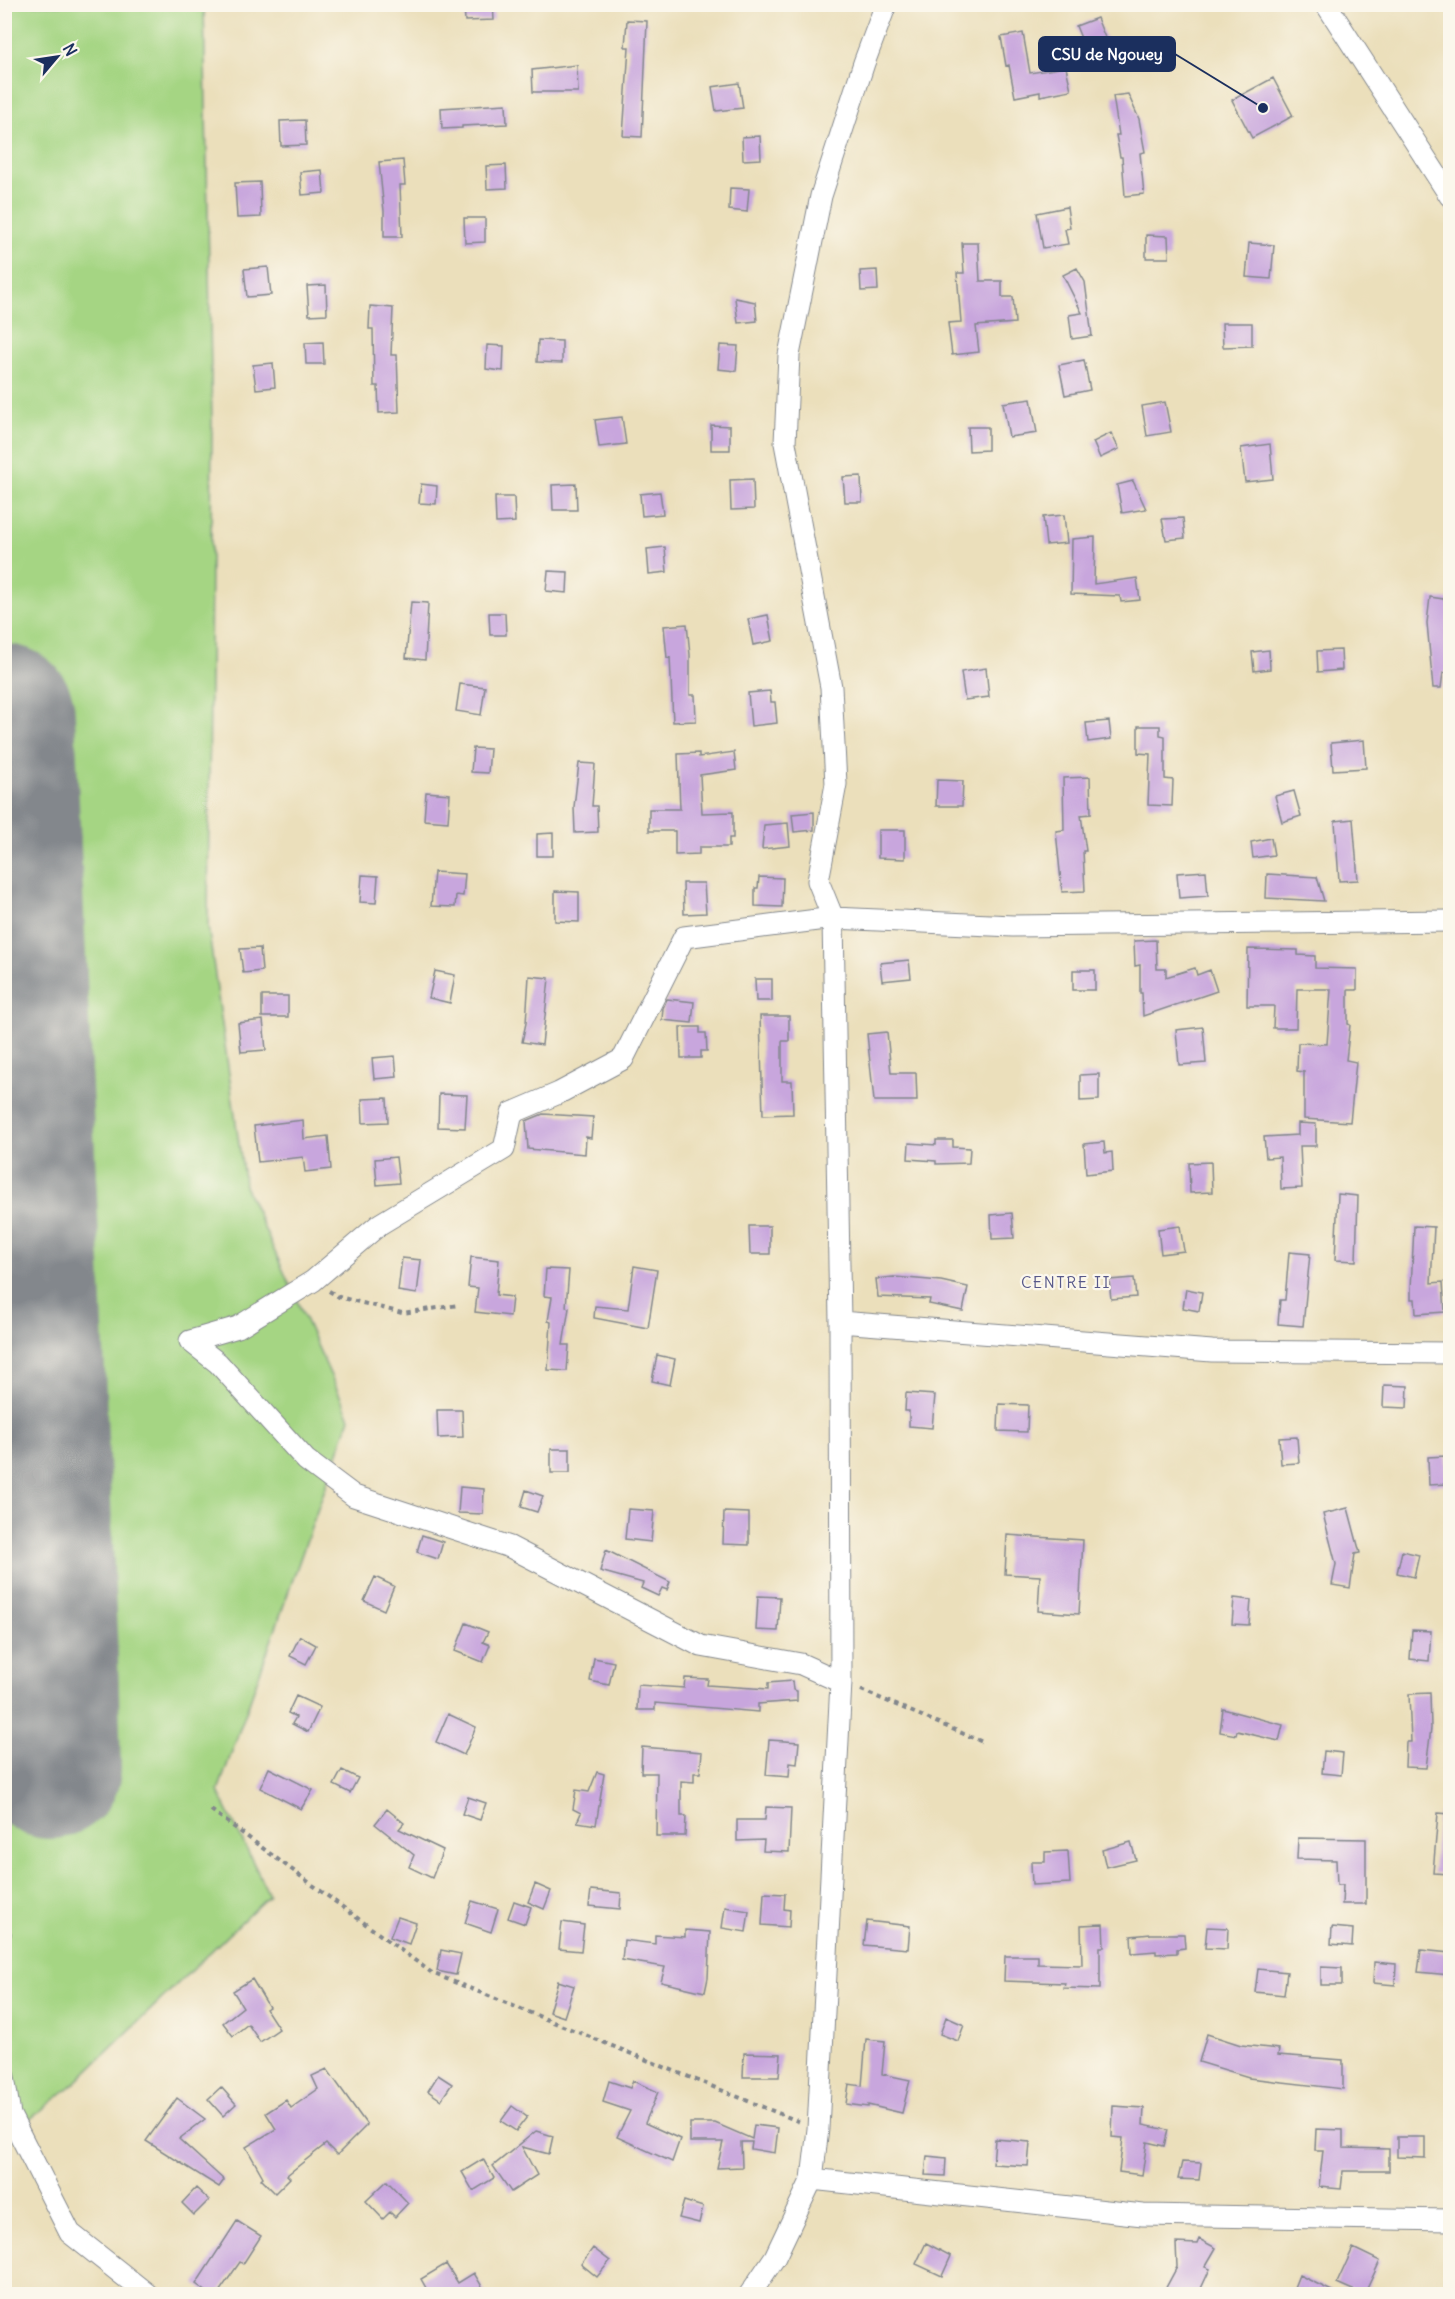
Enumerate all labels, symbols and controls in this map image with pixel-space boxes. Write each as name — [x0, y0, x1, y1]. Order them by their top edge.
north arrow — [27, 27, 87, 87]
callout: CSU de Ngouey — [1039, 37, 1175, 71]
text: N — [59, 40, 82, 59]
text: CSU de Ngouey — [1051, 44, 1163, 65]
district label: CENTRE II — [1021, 1272, 1111, 1292]

